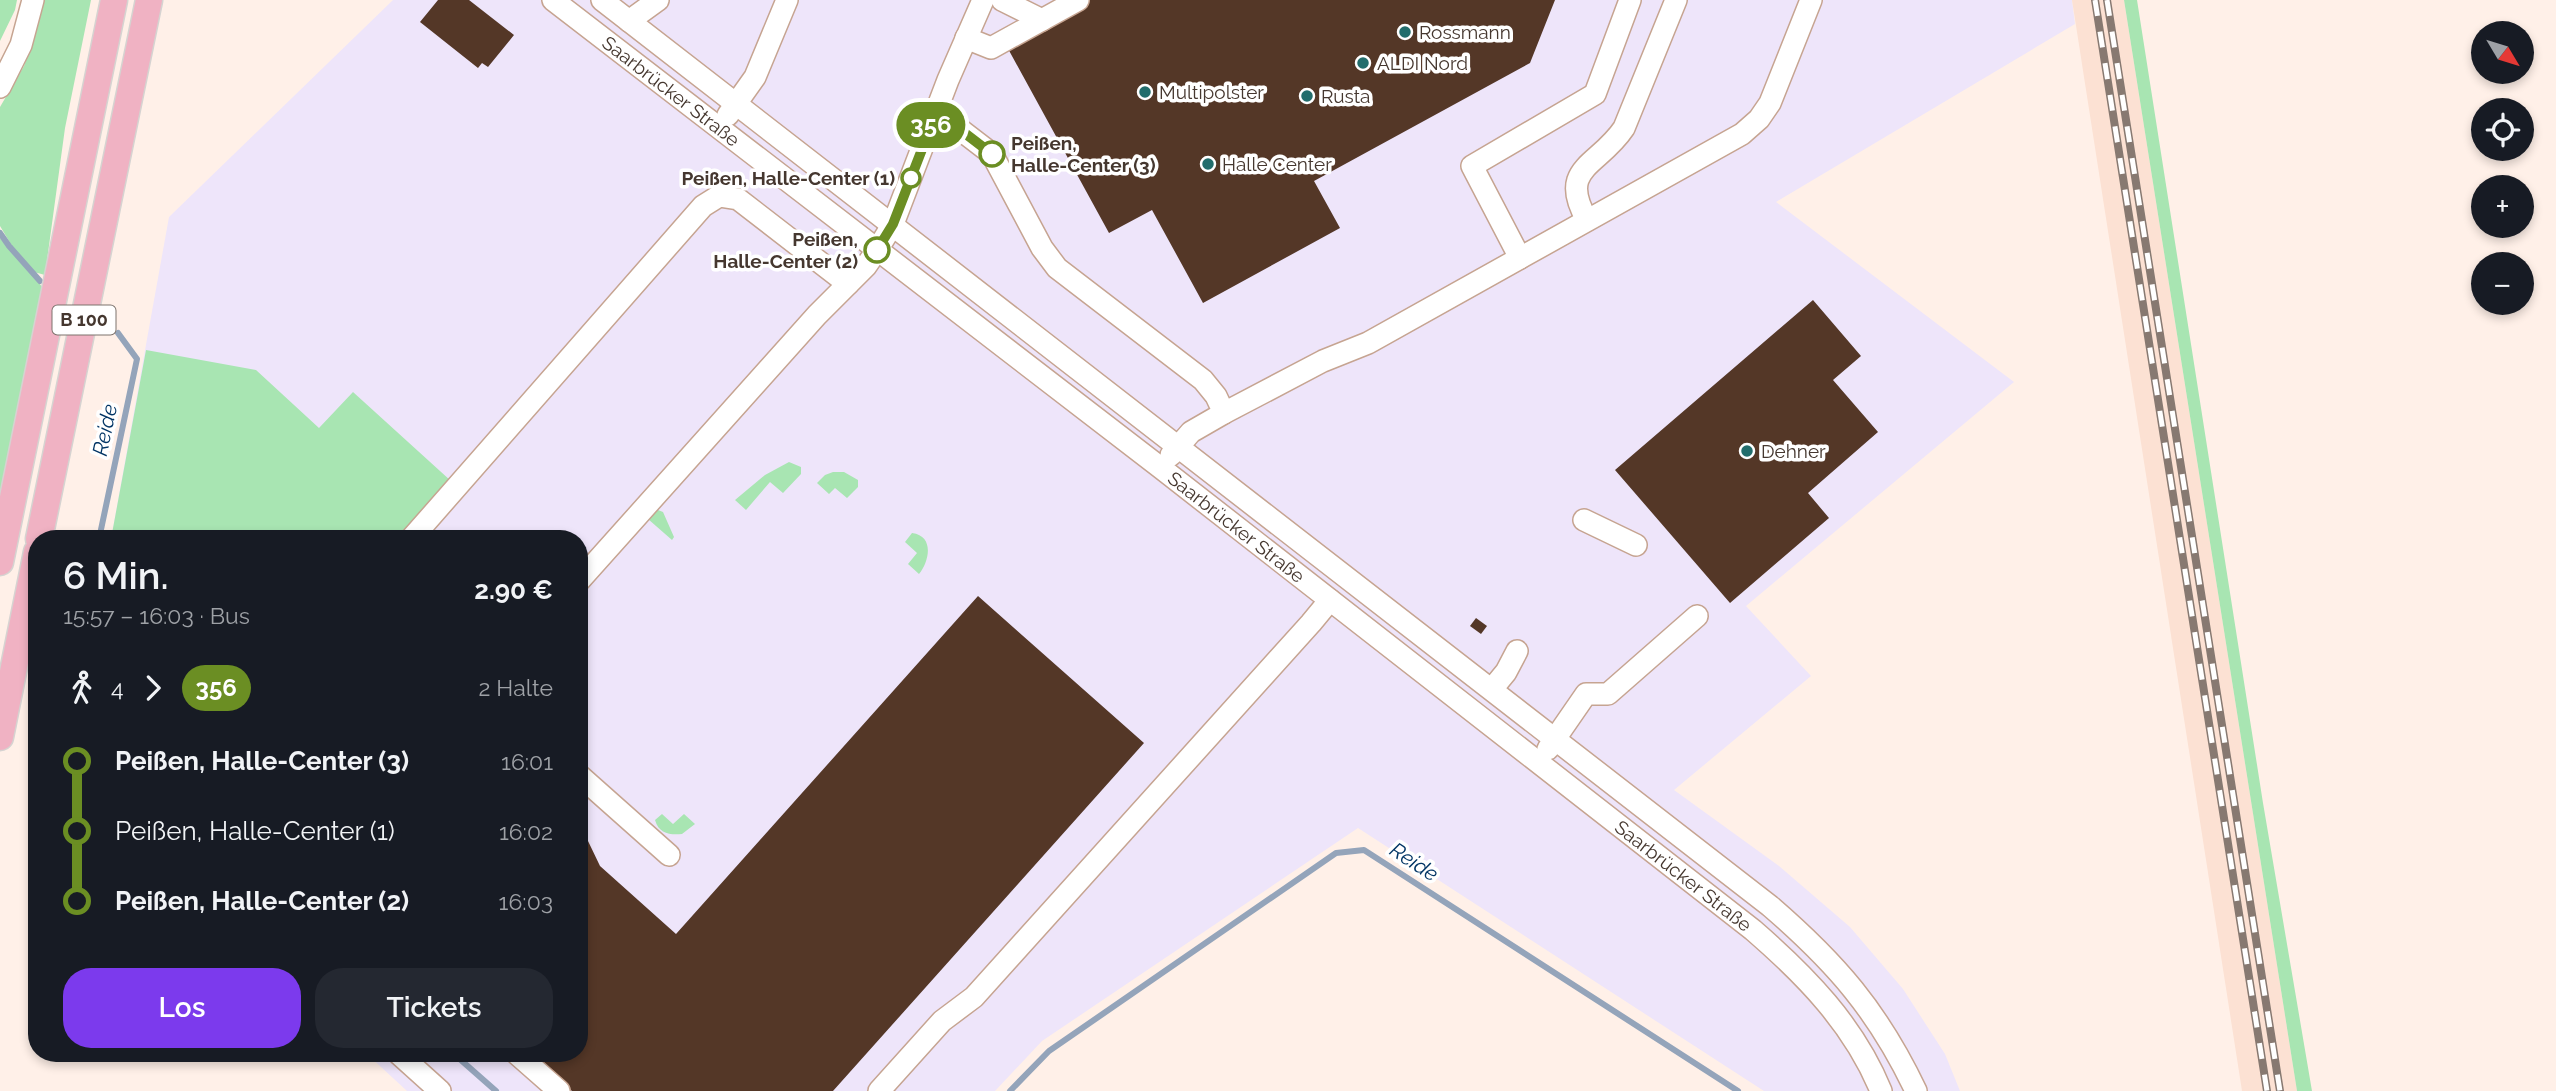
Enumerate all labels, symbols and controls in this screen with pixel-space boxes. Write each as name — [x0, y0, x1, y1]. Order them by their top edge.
place label: Rossmann — [1419, 21, 1511, 43]
north arrow — [2471, 21, 2534, 84]
map controls — [2471, 21, 2534, 315]
marker: Rossmann — [1397, 24, 1413, 40]
street label: Saarbrücker Straße — [598, 31, 744, 151]
place label: ALDI Nord — [1377, 52, 1468, 74]
marker: ALDI Nord — [1355, 55, 1371, 71]
place label: Multipolster — [1159, 81, 1264, 103]
marker: Multipolster — [1137, 84, 1153, 100]
place label: Rusta — [1321, 85, 1370, 107]
marker: Rusta — [1299, 88, 1315, 104]
button: locate — [2471, 98, 2534, 161]
line badge: 356 — [891, 102, 971, 148]
text: 356 — [910, 110, 952, 139]
place label: Peißen, Halle-Center (3) — [1011, 132, 1156, 176]
marker: Peißen, Halle-Center (3) — [979, 141, 1005, 167]
place label: Halle Center — [1222, 153, 1332, 175]
marker: Halle Center — [1200, 156, 1216, 172]
place label: Peißen, Halle-Center (1) — [681, 167, 895, 189]
marker: Peißen, Halle-Center (1) — [901, 168, 921, 188]
button: + — [2471, 175, 2534, 238]
place label: Peißen, Halle-Center (2) — [713, 228, 858, 272]
marker: Peißen, Halle-Center (2) — [864, 237, 890, 263]
button: − — [2471, 252, 2534, 315]
road number: B 100 — [52, 306, 116, 334]
water label: Reide — [87, 402, 122, 458]
place label: Dehner — [1761, 440, 1826, 462]
marker: Dehner — [1739, 443, 1755, 459]
street label: Saarbrücker Straße — [1164, 467, 1309, 587]
text: 6 Min. — [63, 553, 169, 598]
text: 2.90 € — [474, 575, 553, 605]
text: 15:57 – 16:03 · Bus — [63, 602, 250, 629]
icon: walk — [63, 669, 101, 707]
icon: forward — [134, 669, 172, 707]
text: 356 — [196, 673, 237, 702]
text: 4 — [111, 674, 124, 701]
text: 2 Halte — [478, 674, 553, 701]
text: Peißen, Halle-Center (3) — [115, 746, 409, 776]
text: 16:01 — [501, 748, 553, 775]
text: Peißen, Halle-Center (1) — [115, 816, 395, 846]
street label: Saarbrücker Straße — [1611, 816, 1756, 936]
text: 16:02 — [499, 818, 553, 845]
water label: Reide — [1385, 837, 1443, 886]
text: Peißen, Halle-Center (2) — [115, 886, 409, 916]
text: 16:03 — [499, 888, 553, 915]
button: Los — [63, 968, 301, 1048]
button: Tickets — [315, 968, 553, 1048]

